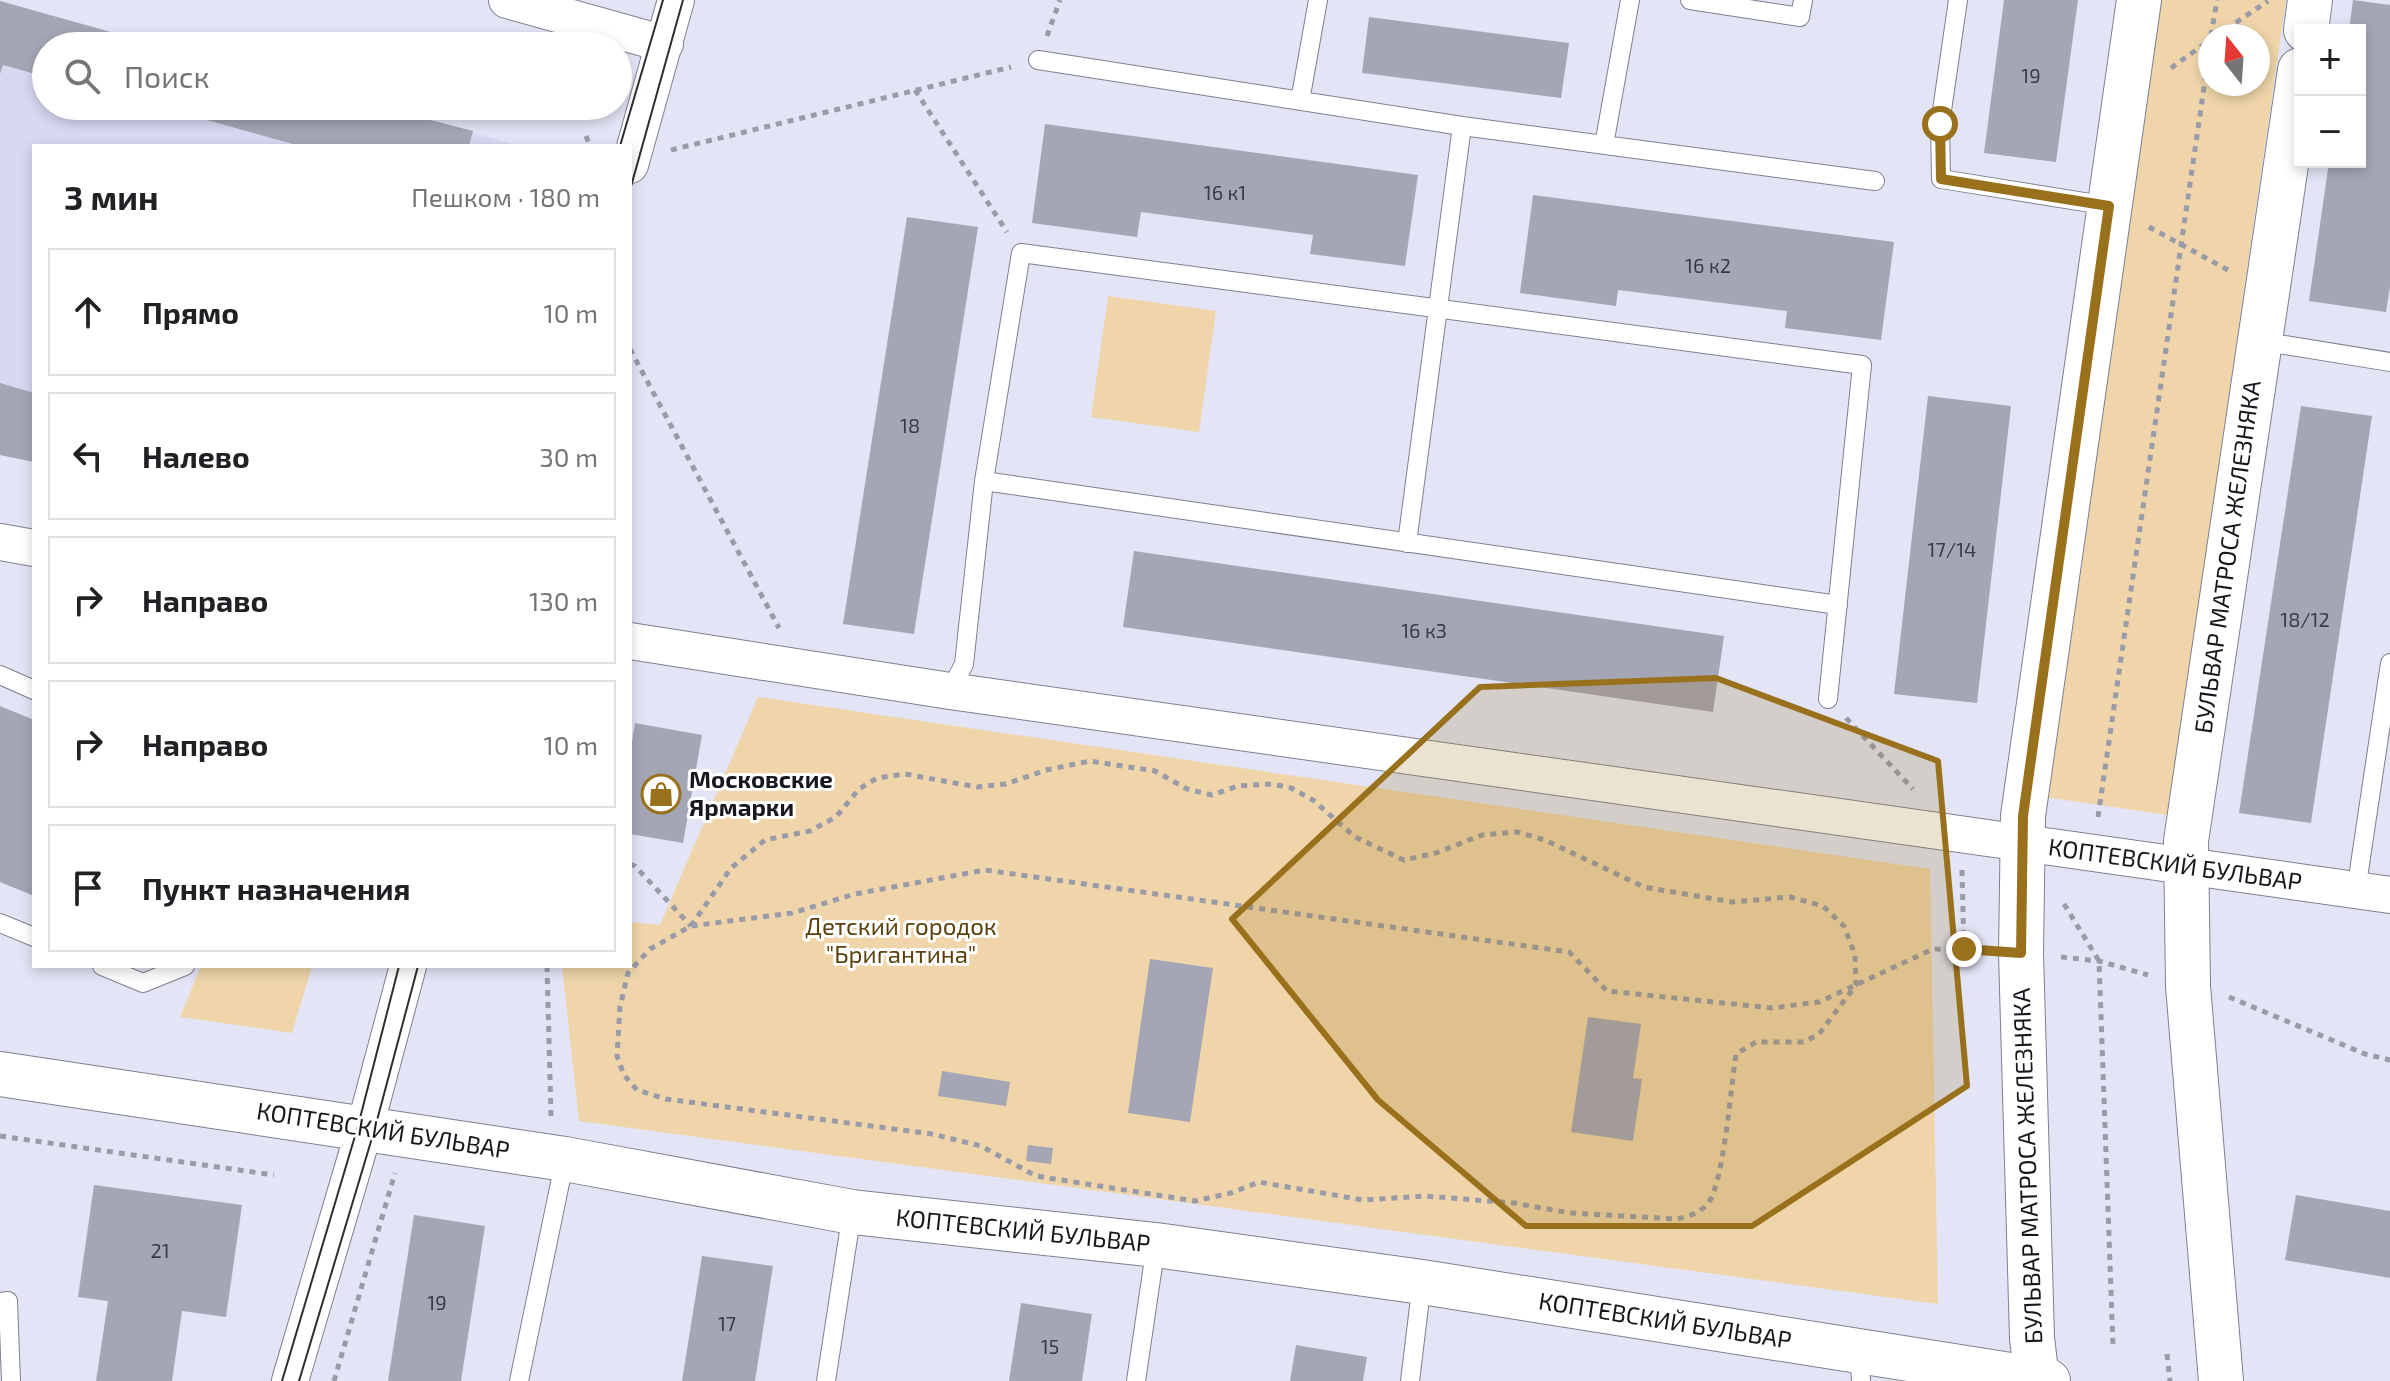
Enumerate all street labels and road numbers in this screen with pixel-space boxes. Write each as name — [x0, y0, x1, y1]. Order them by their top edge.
street label: БУЛЬВАР МАТРОСА ЖЕЛЕЗНЯКА — [2187, 378, 2266, 735]
street label: КОПТЕВСКИЙ БУЛЬВАР — [2047, 831, 2304, 896]
street label: БУЛЬВАР МАТРОСА ЖЕЛЕЗНЯКА — [2006, 987, 2047, 1345]
street label: КОПТЕВСКИЙ БУЛЬВАР — [255, 1095, 512, 1164]
street label: КОПТЕВСКИЙ БУЛЬВАР — [894, 1202, 1152, 1257]
street label: КОПТЕВСКИЙ БУЛЬВАР — [1537, 1285, 1794, 1354]

